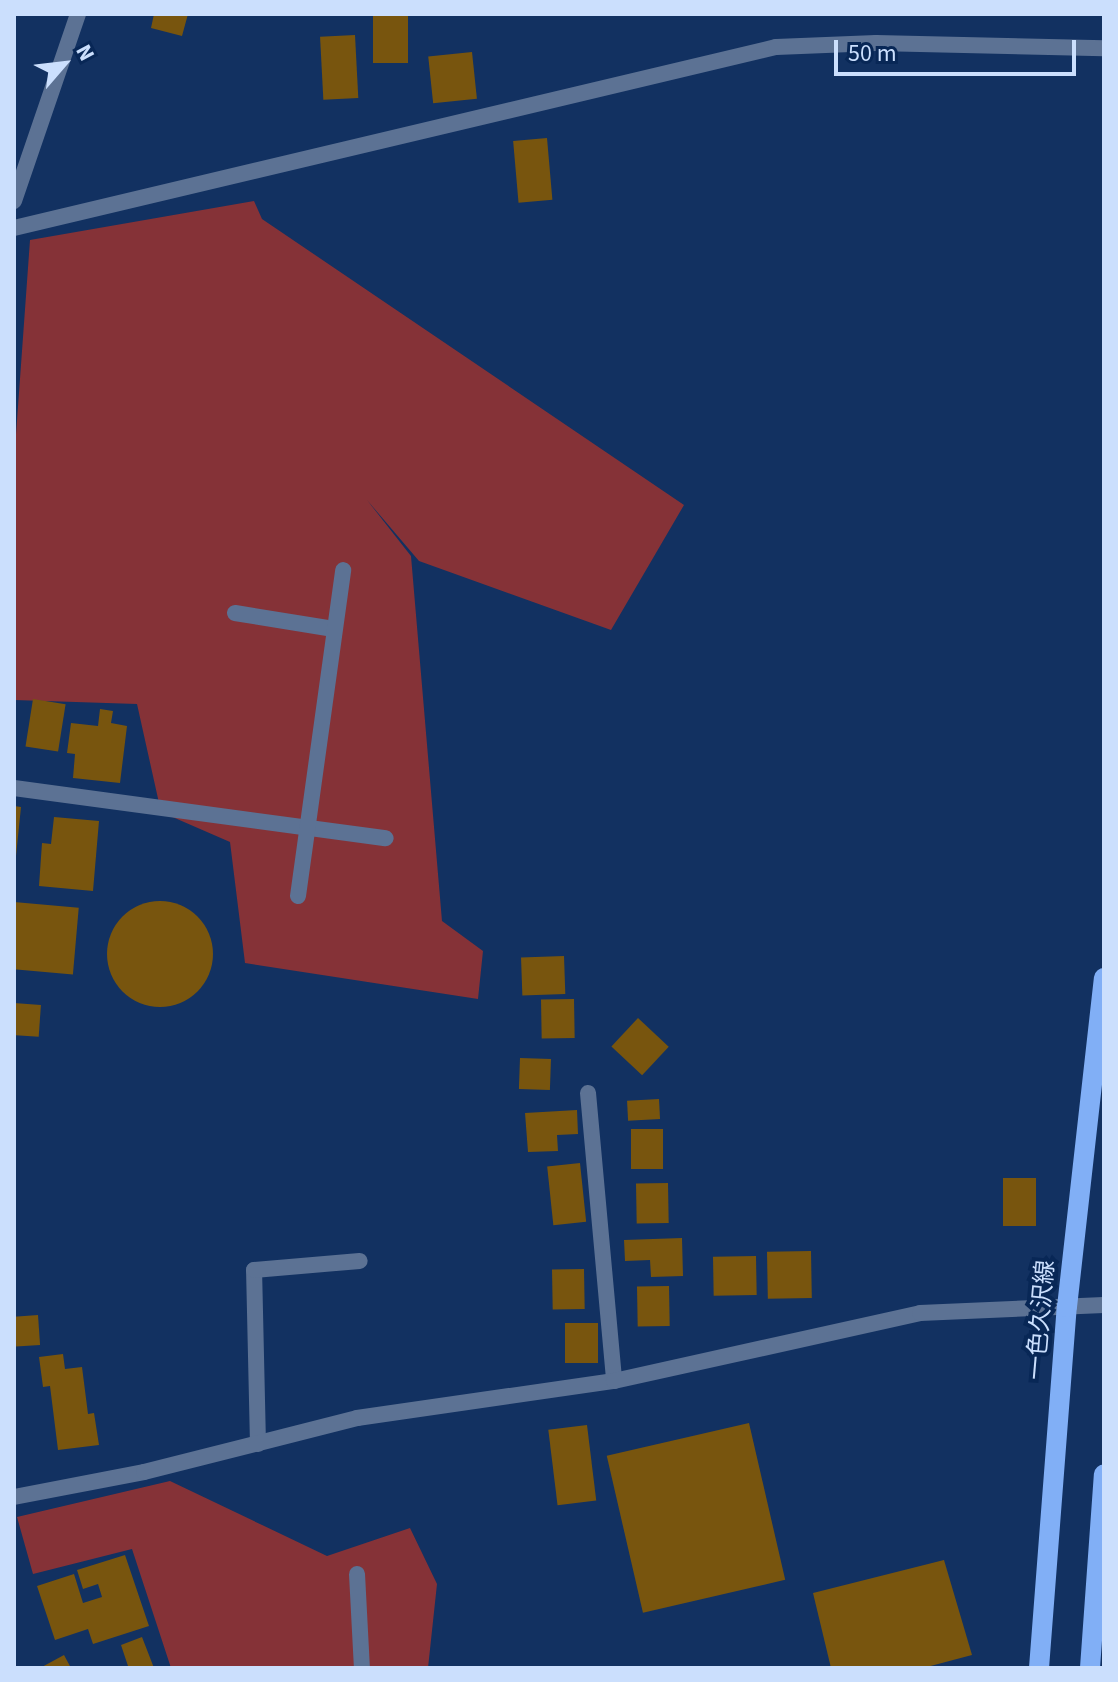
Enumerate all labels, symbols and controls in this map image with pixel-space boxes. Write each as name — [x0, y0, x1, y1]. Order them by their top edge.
north arrow — [24, 24, 104, 104]
scale bar — [838, 24, 1080, 74]
text: 50 m — [848, 36, 897, 71]
text: N — [68, 39, 103, 67]
street label: 一色久沢線 — [1021, 1259, 1061, 1381]

